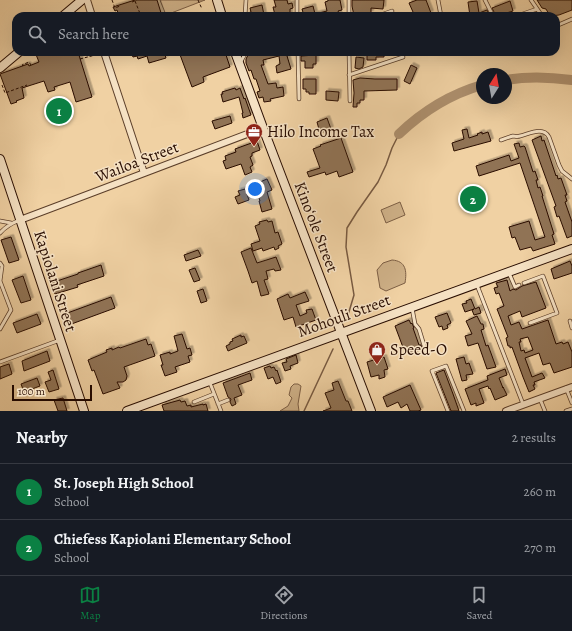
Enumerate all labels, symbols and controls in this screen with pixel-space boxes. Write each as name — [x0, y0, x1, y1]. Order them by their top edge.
search box — [12, 12, 560, 56]
icon: search — [26, 23, 48, 45]
text: Search here — [58, 24, 129, 44]
north arrow — [476, 68, 512, 104]
pin: 1 — [46, 96, 72, 126]
place label: Hilo Income Tax — [267, 121, 374, 143]
office icon: Hilo Income Tax — [244, 122, 264, 147]
street label: Wailoa Street — [91, 136, 182, 188]
street label: Kinoʻole Street — [289, 178, 343, 276]
your location — [245, 179, 265, 199]
pin: 2 — [460, 184, 486, 214]
street label: Kapiolani Street — [28, 227, 82, 335]
street label: Mohouli Street — [295, 289, 393, 343]
place label: Speed-O — [390, 339, 447, 361]
shop icon: Speed-O — [367, 340, 387, 365]
scale bar — [12, 383, 92, 402]
text: 100 m — [18, 384, 45, 399]
text: Nearby — [16, 426, 67, 449]
text: 2 results — [512, 429, 556, 446]
text: St. Joseph High School — [54, 473, 193, 493]
text: 1 — [27, 483, 31, 500]
text: 260 m — [523, 483, 556, 500]
text: School — [54, 493, 89, 510]
text: Chiefess Kapiolani Elementary School — [54, 529, 291, 549]
text: 2 — [26, 539, 32, 556]
text: 270 m — [524, 539, 556, 556]
text: School — [54, 549, 89, 566]
tab: Map — [79, 584, 101, 623]
tab: Directions — [260, 584, 308, 623]
tab: Saved — [466, 584, 493, 623]

